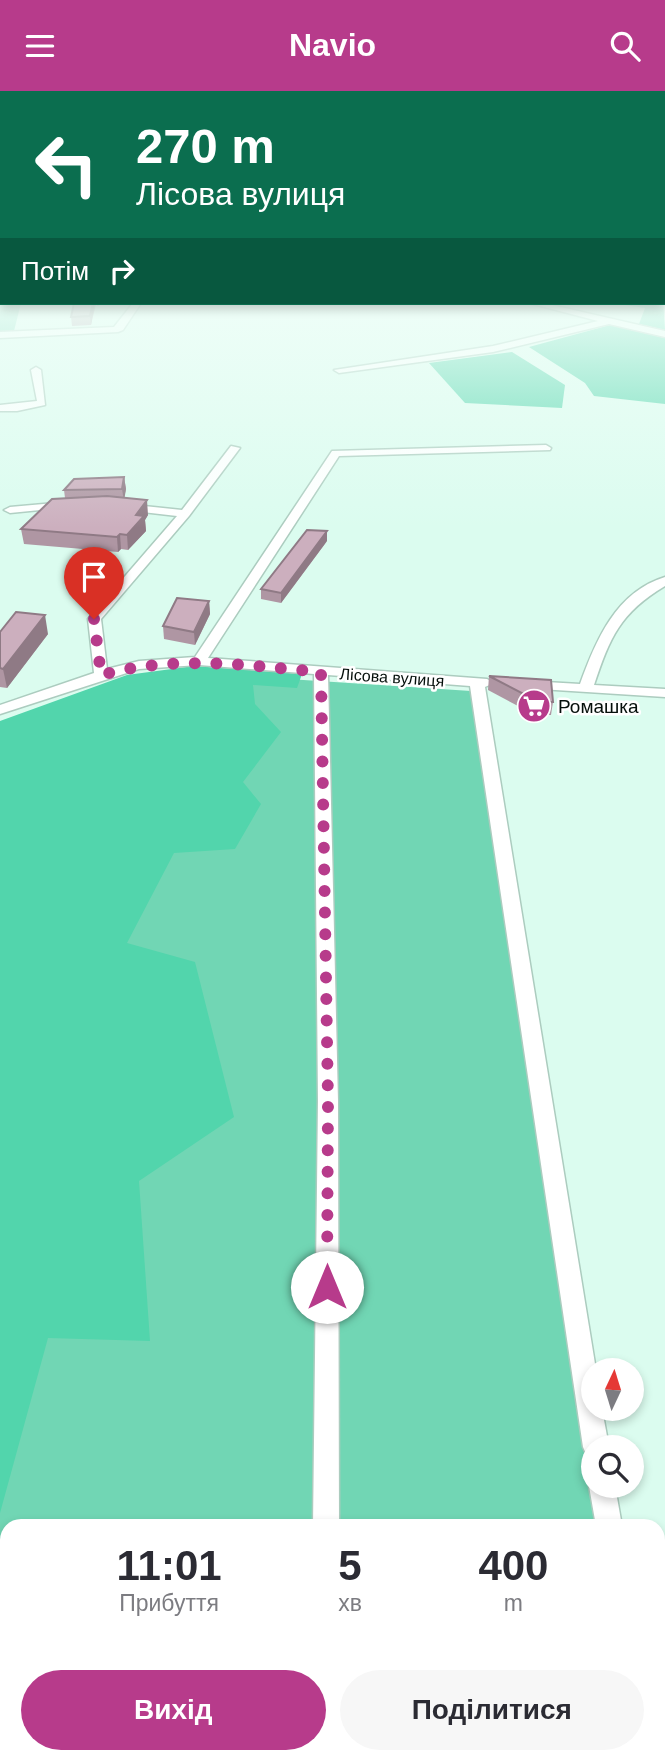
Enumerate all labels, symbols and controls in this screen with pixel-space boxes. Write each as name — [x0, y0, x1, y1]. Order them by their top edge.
icon: menu — [21, 27, 59, 65]
text: Navio — [289, 27, 376, 63]
icon: search — [606, 27, 644, 65]
icon: left — [21, 119, 112, 210]
text: 270 m — [136, 119, 275, 173]
text: Лісова вулиця — [136, 176, 345, 212]
icon: right — [103, 252, 141, 290]
text: Потім — [21, 256, 89, 286]
pin — [64, 547, 124, 619]
icon: arrive — [75, 558, 113, 596]
street label: Лісова вулиця — [339, 665, 445, 690]
supermarket icon: Ромашка — [515, 687, 553, 725]
place label: Ромашка — [558, 696, 639, 717]
position arrow — [290, 1250, 364, 1324]
north arrow — [581, 1358, 644, 1421]
map controls — [581, 1358, 644, 1498]
button: search — [581, 1435, 644, 1498]
text: 11:01 — [117, 1542, 222, 1589]
text: 5 — [338, 1542, 362, 1589]
text: 400 — [478, 1542, 548, 1589]
text: Прибуття — [119, 1590, 219, 1616]
text: хв — [338, 1590, 362, 1616]
text: m — [504, 1590, 523, 1616]
button: Вихід — [21, 1670, 326, 1750]
button: Поділитися — [340, 1670, 644, 1750]

